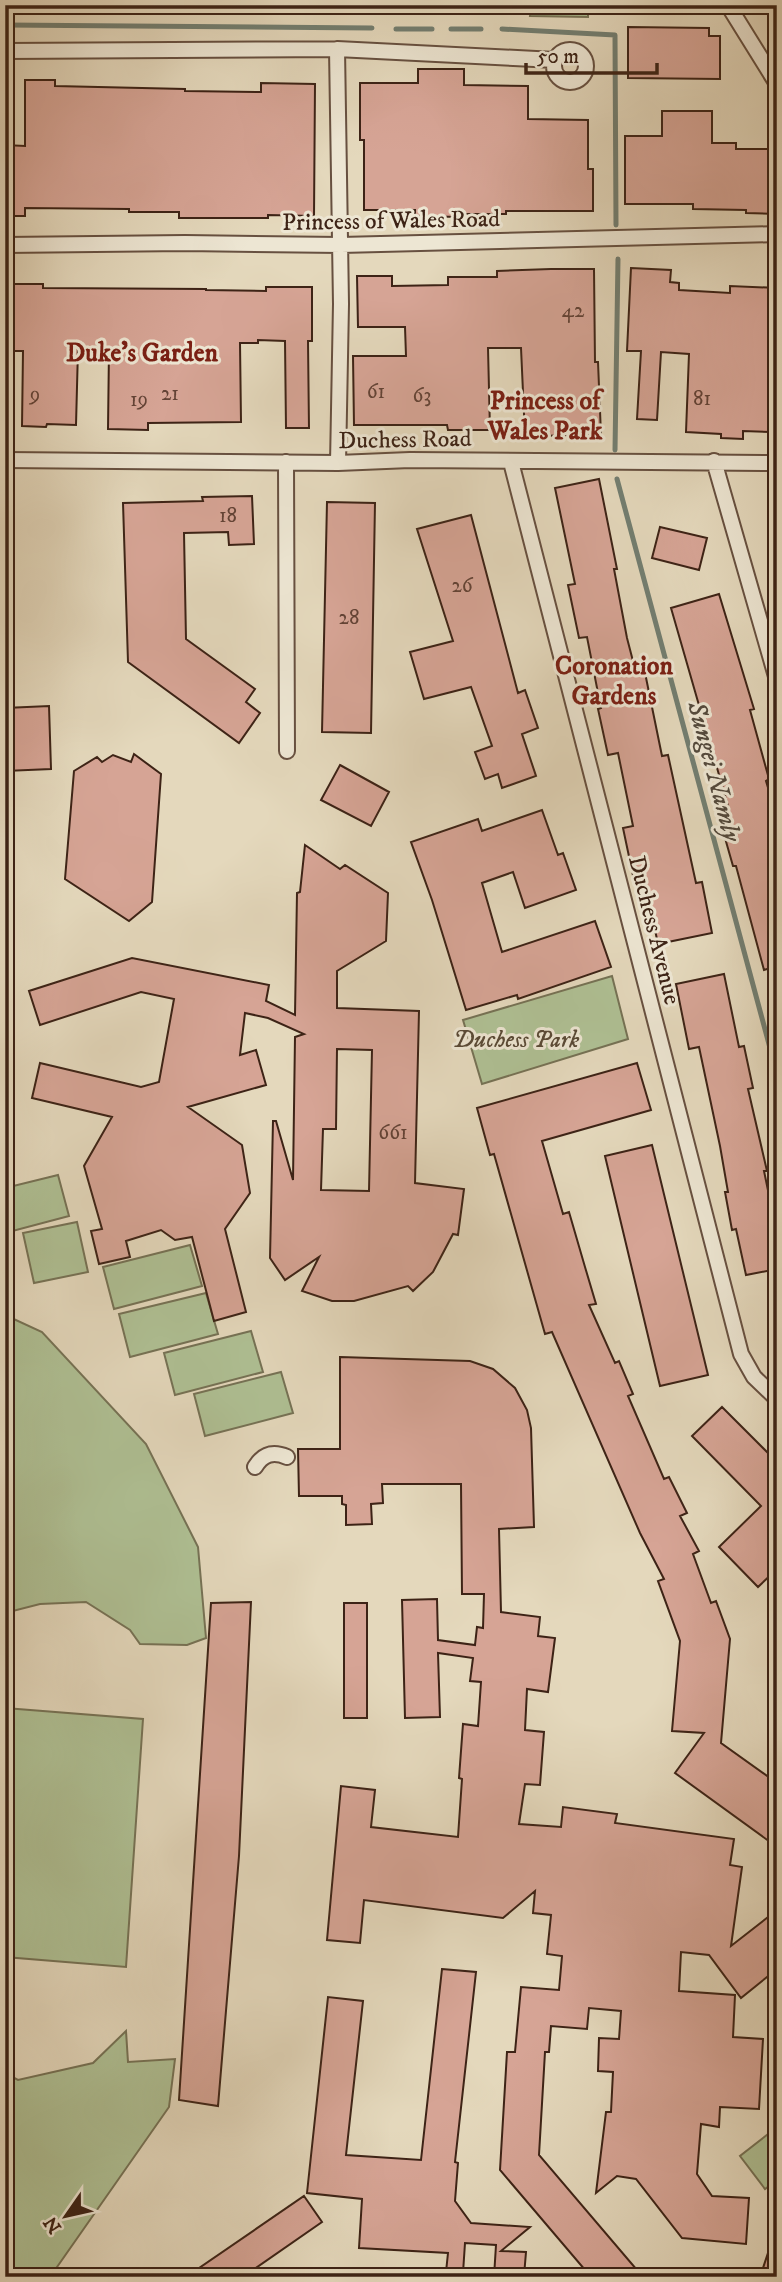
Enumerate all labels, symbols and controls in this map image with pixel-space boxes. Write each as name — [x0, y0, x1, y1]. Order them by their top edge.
scale bar — [526, 32, 658, 76]
text: 50 m — [537, 44, 579, 70]
street label: Princess of Wales Road — [282, 204, 500, 238]
house number: 42 — [562, 298, 585, 324]
district label: Duke's Garden — [66, 337, 218, 370]
house number: 61 — [367, 379, 385, 405]
house number: 21 — [161, 381, 179, 407]
house number: 9 — [29, 382, 40, 408]
house number: 63 — [413, 383, 431, 409]
district label: Princess of Wales Park — [487, 385, 605, 448]
house number: 81 — [693, 386, 711, 412]
house number: 19 — [130, 387, 148, 413]
street label: Duchess Road — [338, 424, 472, 456]
house number: 18 — [219, 503, 237, 529]
house number: 26 — [451, 573, 474, 599]
house number: 28 — [339, 605, 359, 631]
district label: Coronation Gardens — [555, 650, 673, 713]
water label: Sungei Namly — [679, 697, 748, 847]
street label: Duchess Avenue — [621, 853, 687, 1008]
park label: Duchess Park — [453, 1025, 579, 1055]
house number: 661 — [378, 1120, 408, 1146]
north arrow — [32, 2180, 102, 2250]
text: N — [39, 2211, 67, 2238]

